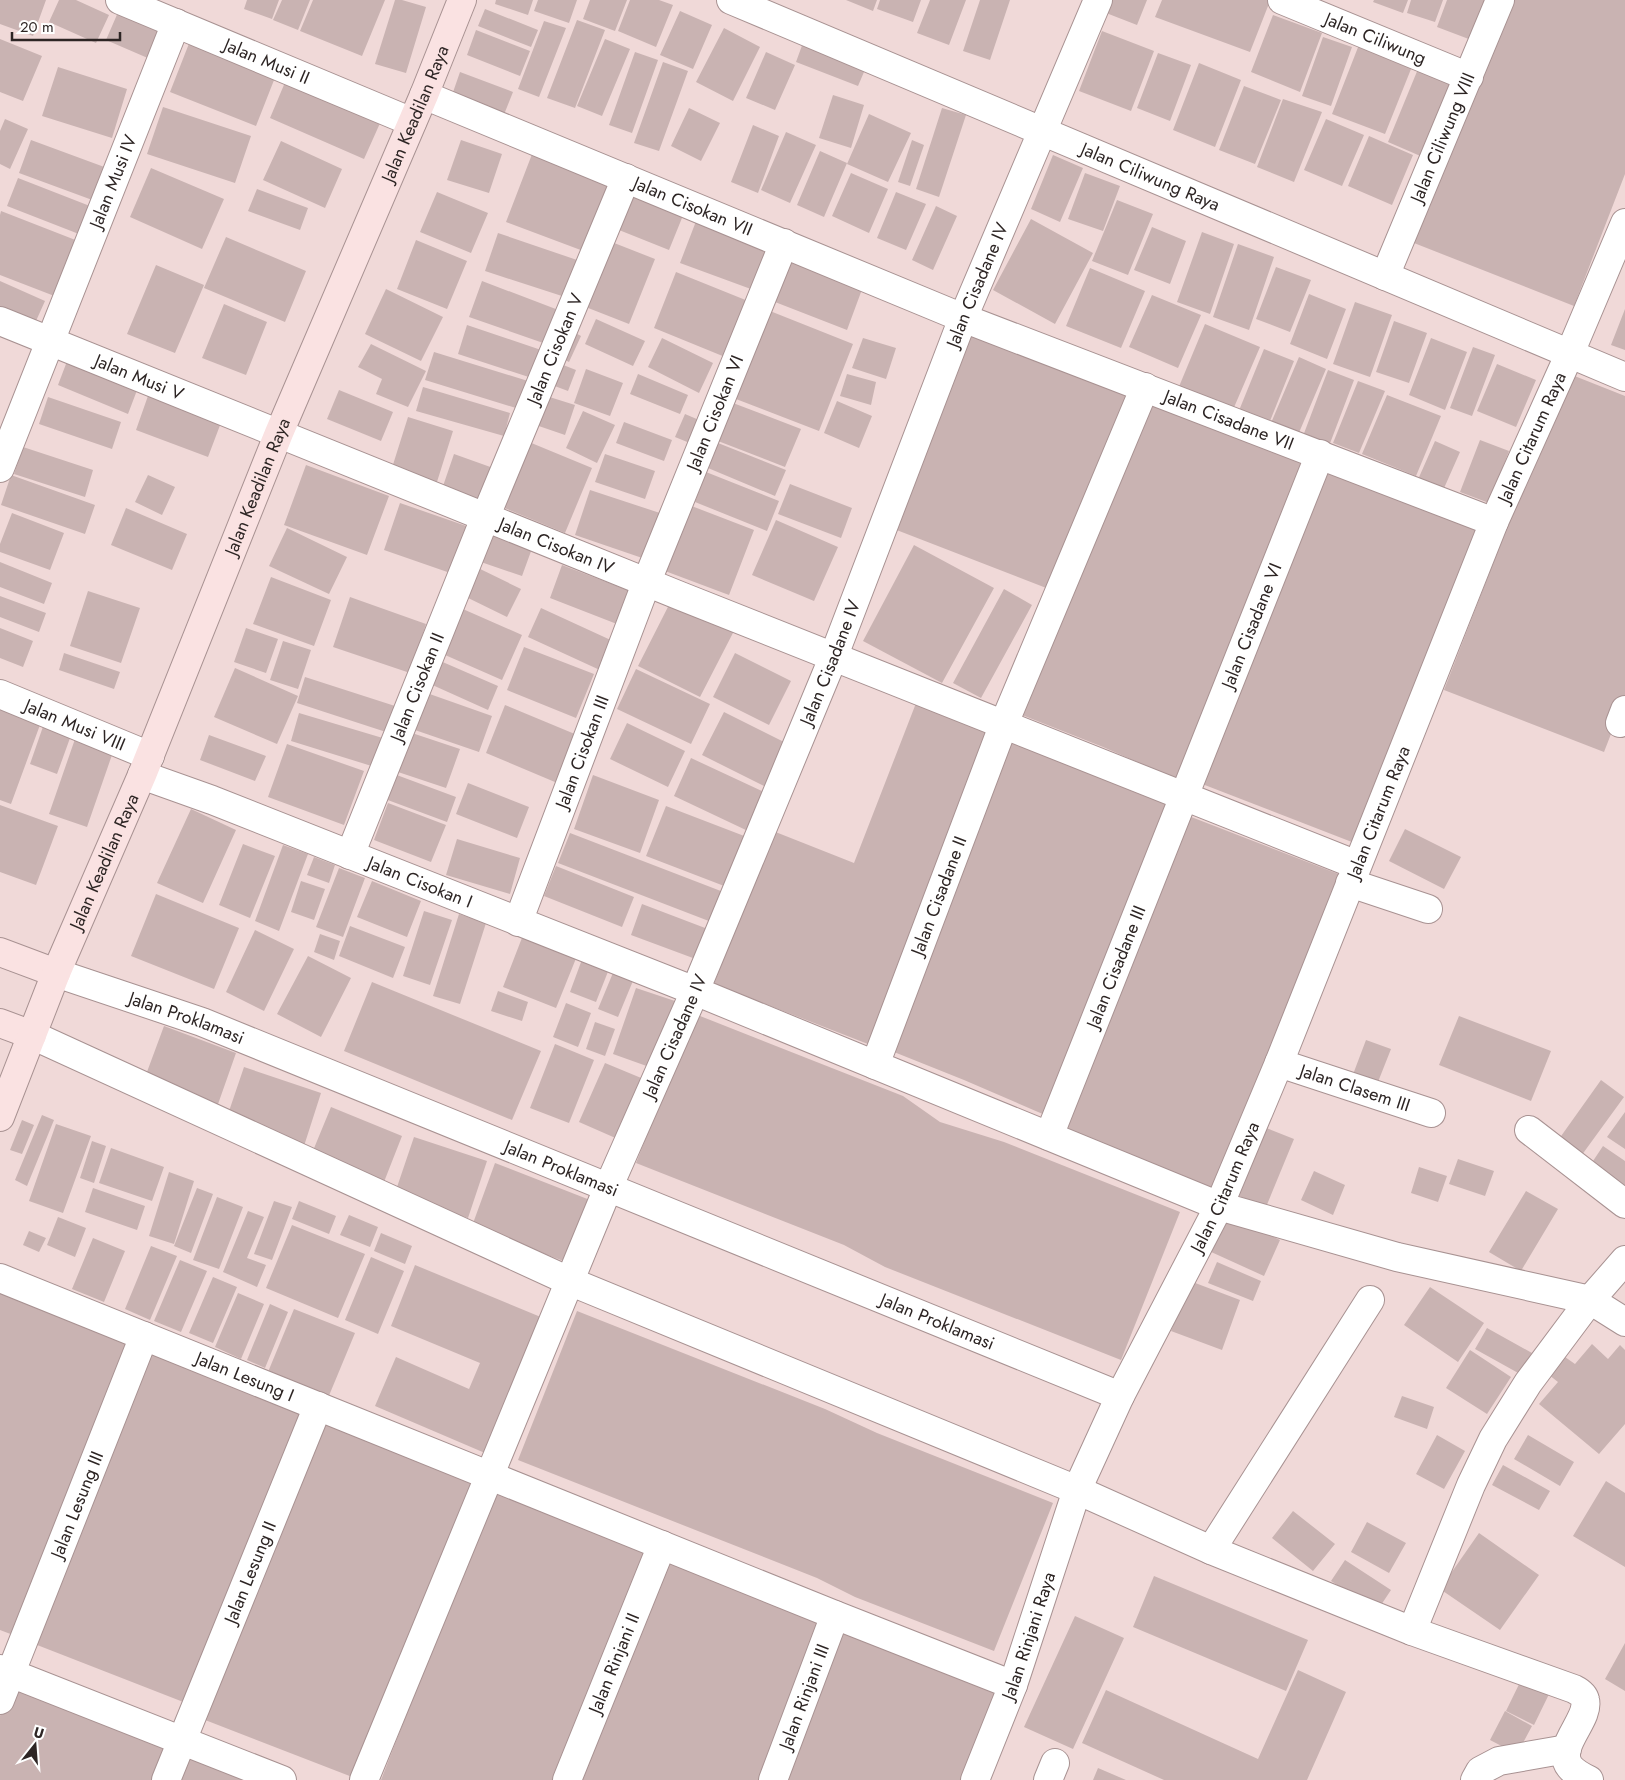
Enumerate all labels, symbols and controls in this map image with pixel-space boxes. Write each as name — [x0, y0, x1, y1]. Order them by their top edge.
street label: Jalan Ciliwung — [1319, 5, 1430, 71]
scale bar — [12, 10, 120, 42]
text: 20 m — [20, 16, 54, 38]
street label: Jalan Musi II — [218, 31, 314, 91]
street label: Jalan Keadilan Raya — [374, 41, 456, 188]
street label: Jalan Ciliwung VIII — [1403, 69, 1481, 208]
street label: Jalan Musi IV — [82, 131, 144, 234]
street label: Jalan Ciliwung Raya — [1075, 135, 1224, 218]
street label: Jalan Cisokan VII — [627, 169, 757, 243]
street label: Jalan Cisadane IV — [939, 219, 1015, 353]
street label: Jalan Cisokan V — [520, 289, 590, 410]
street label: Jalan Musi V — [89, 347, 188, 407]
street label: Jalan Cisokan VI — [679, 351, 750, 476]
street label: Jalan Citarum Raya — [1490, 368, 1573, 509]
street label: Jalan Cisadane VII — [1158, 383, 1298, 457]
street label: Jalan Keadilan Raya — [218, 414, 297, 561]
street label: Jalan Cisokan IV — [493, 510, 618, 581]
street label: Jalan Cisadane VI — [1214, 559, 1288, 694]
street label: Jalan Cisadane IV — [793, 596, 867, 731]
street label: Jalan Cisokan II — [383, 629, 451, 747]
street label: Jalan Cisokan III — [548, 691, 616, 814]
street label: Jalan Musi VIII — [18, 692, 129, 757]
street label: Jalan Citarum Raya — [1340, 742, 1417, 885]
street label: Jalan Keadilan Raya — [63, 789, 145, 936]
street label: Jalan Cisadane II — [904, 832, 973, 961]
street label: Jalan Cisokan I — [362, 849, 476, 915]
street label: Jalan Cisadane III — [1079, 902, 1152, 1034]
street label: Jalan Cisadane IV — [635, 970, 714, 1104]
street label: Jalan Proklamasi — [123, 985, 248, 1051]
street label: Jalan Clasem III — [1294, 1057, 1414, 1118]
street label: Jalan Citarum Raya — [1183, 1118, 1266, 1259]
street label: Jalan Proklamasi — [498, 1133, 622, 1203]
street label: Jalan Proklamasi — [874, 1286, 998, 1357]
street label: Jalan Lesung I — [190, 1344, 298, 1408]
street label: Jalan Lesung III — [44, 1447, 110, 1564]
street label: Jalan Lesung II — [217, 1517, 283, 1630]
street label: Jalan Rinjani Raya — [995, 1569, 1062, 1705]
street label: Jalan Rinjani II — [581, 1609, 646, 1719]
street label: Jalan Rinjani III — [772, 1640, 836, 1755]
north arrow — [10, 1720, 60, 1770]
text: U — [31, 1722, 46, 1744]

